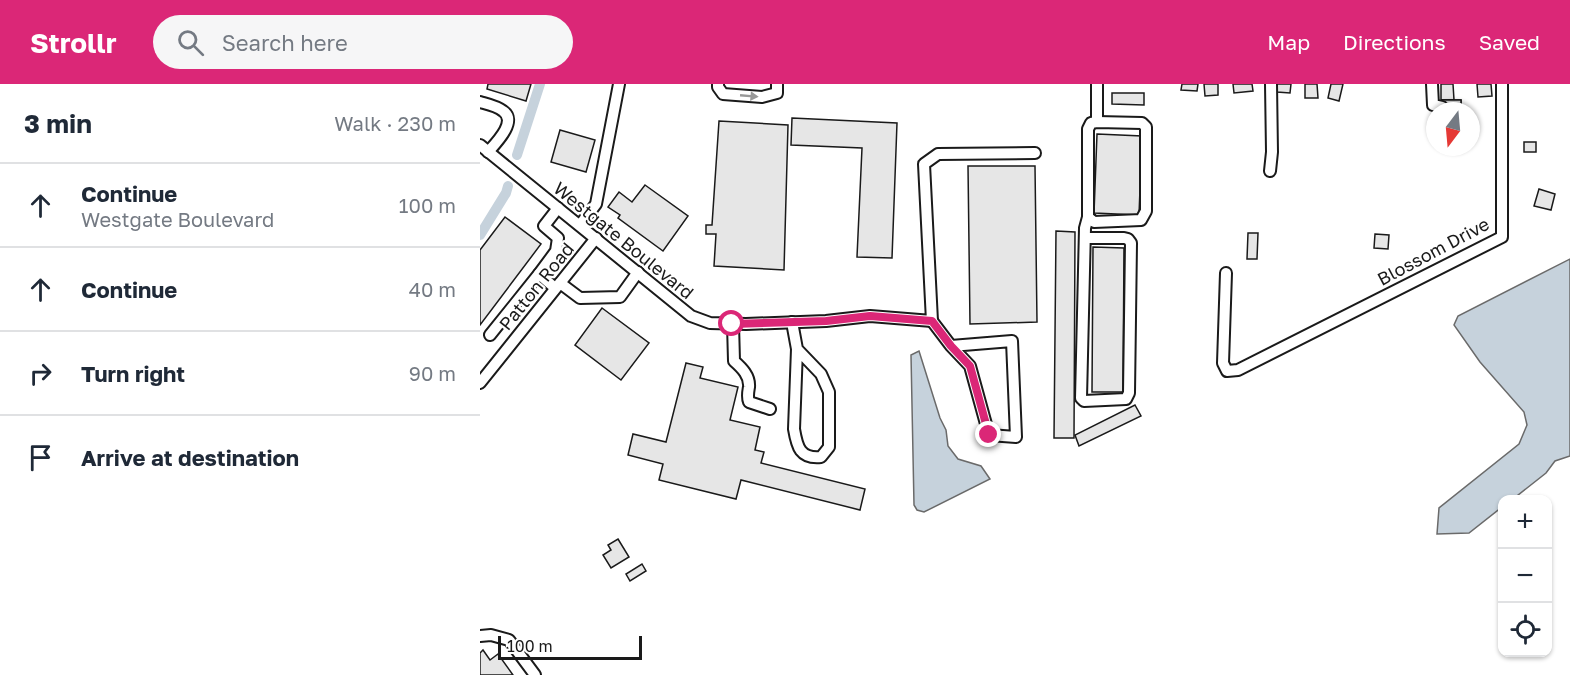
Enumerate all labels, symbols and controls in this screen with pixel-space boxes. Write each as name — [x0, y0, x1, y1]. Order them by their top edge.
search box — [153, 15, 573, 69]
text: Strollr — [30, 26, 117, 59]
icon: search — [174, 26, 207, 59]
text: Search here — [222, 29, 348, 56]
text: Map — [1267, 29, 1310, 55]
text: Directions — [1343, 29, 1446, 55]
text: Saved — [1479, 29, 1540, 55]
one-way arrow — [740, 91, 759, 101]
north arrow — [1426, 102, 1480, 156]
text: 3 min — [24, 108, 92, 139]
text: Walk · 230 m — [334, 111, 456, 135]
street label: Westgate Boulevard — [549, 177, 699, 303]
text: Continue — [81, 180, 177, 207]
icon: ahead — [24, 189, 57, 222]
text: 100 m — [399, 193, 456, 217]
text: Westgate Boulevard — [81, 207, 274, 231]
street label: Blossom Drive — [1373, 212, 1493, 290]
street label: Patton Road — [494, 238, 578, 334]
icon: ahead — [24, 273, 57, 306]
text: Continue — [81, 276, 177, 303]
text: 40 m — [409, 277, 456, 301]
route start — [718, 310, 744, 336]
icon: right — [24, 357, 57, 390]
text: Turn right — [81, 360, 185, 387]
text: 90 m — [409, 361, 456, 385]
route end — [975, 421, 1001, 447]
icon: arrive — [24, 441, 57, 474]
text: Arrive at destination — [81, 444, 299, 471]
map controls — [1498, 495, 1552, 657]
button: + — [1498, 495, 1552, 549]
button: − — [1498, 549, 1552, 603]
button: locate — [1498, 603, 1552, 657]
scale bar — [498, 633, 642, 660]
text: 100 m — [507, 636, 553, 656]

